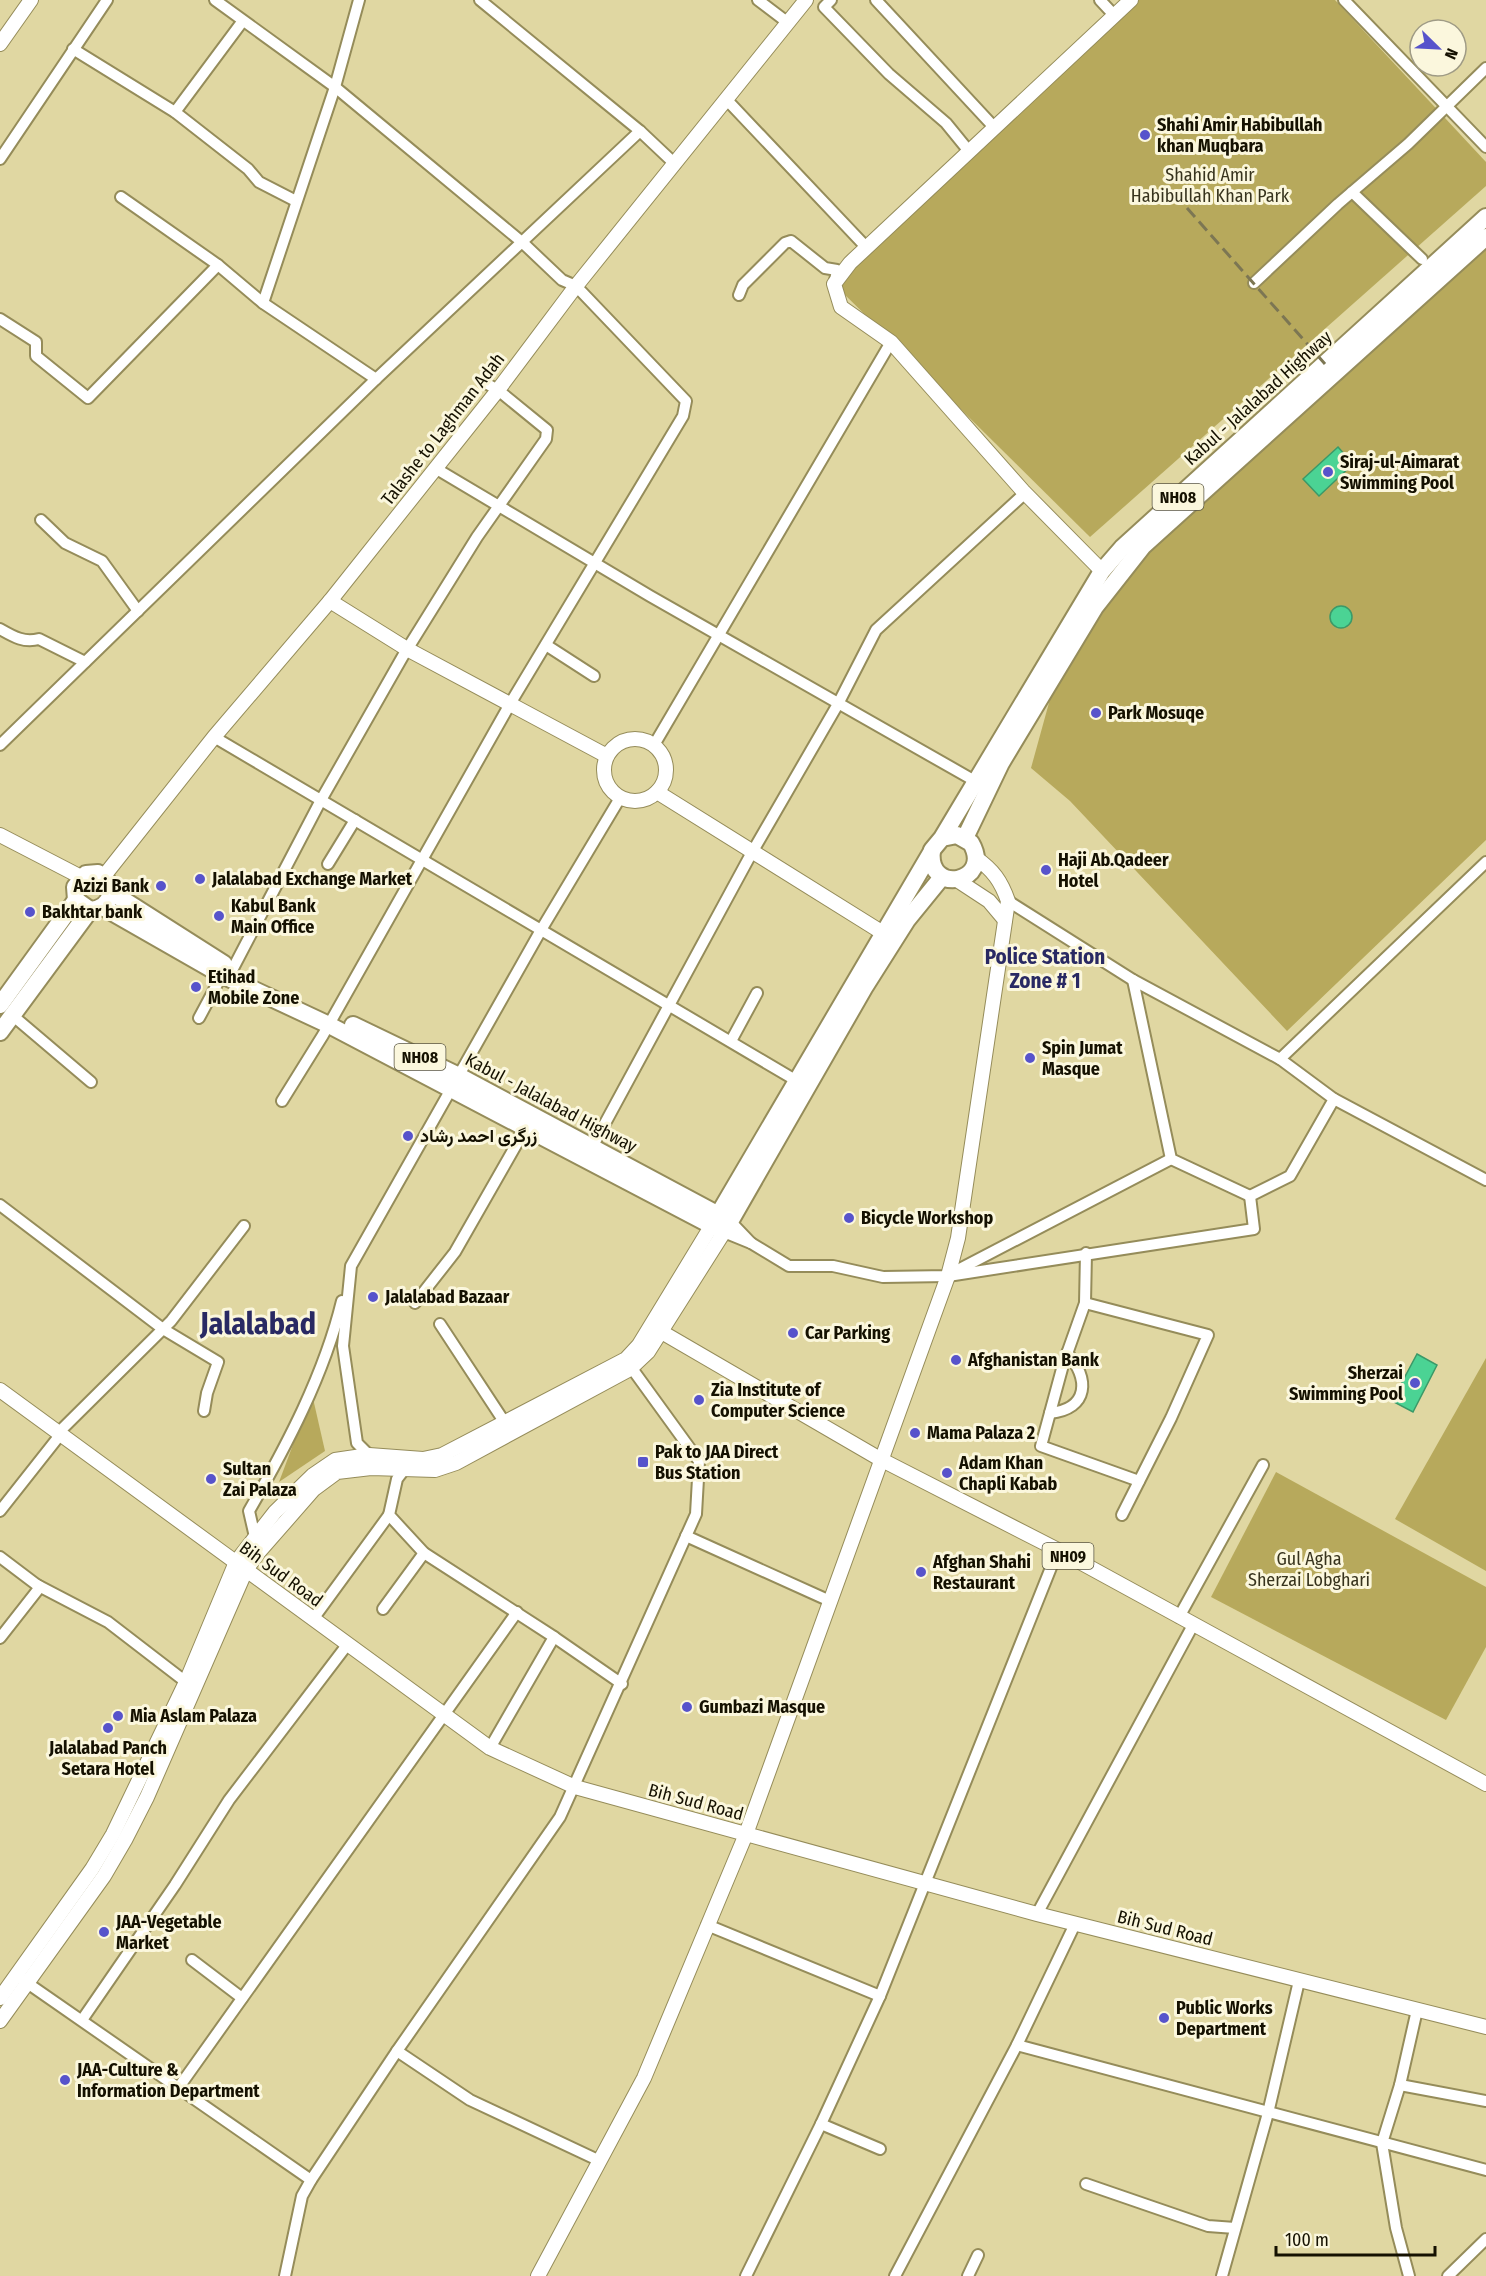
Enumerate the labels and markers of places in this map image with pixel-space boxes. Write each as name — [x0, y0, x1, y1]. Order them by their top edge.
place label: Shahi Amir Habibullah khan Muqbara — [1157, 114, 1323, 157]
marker: Shahi Amir Habibullah khan Muqbara — [1138, 128, 1152, 142]
place label: Siraj-ul-Aimarat Swimming Pool — [1340, 451, 1460, 494]
marker: Siraj-ul-Aimarat Swimming Pool — [1321, 465, 1335, 479]
place label: Park Mosuqe — [1108, 702, 1204, 724]
marker: Park Mosuqe — [1089, 706, 1103, 720]
place label: Haji Ab.Qadeer Hotel — [1058, 849, 1169, 892]
marker: Haji Ab.Qadeer Hotel — [1039, 863, 1053, 877]
place label: Jalalabad Exchange Market — [211, 868, 413, 890]
marker: Jalalabad Exchange Market — [193, 872, 207, 886]
place label: Azizi Bank — [73, 875, 150, 897]
marker: Azizi Bank — [154, 879, 168, 893]
place label: Kabul Bank Main Office — [231, 895, 316, 938]
place label: Bakhtar bank — [42, 901, 143, 923]
marker: Bakhtar bank — [23, 905, 37, 919]
marker: Kabul Bank Main Office — [212, 909, 226, 923]
place label: Etihad Mobile Zone — [208, 966, 299, 1009]
marker: Etihad Mobile Zone — [189, 980, 203, 994]
place label: Spin Jumat Masque — [1042, 1037, 1123, 1080]
marker: Spin Jumat Masque — [1023, 1051, 1037, 1065]
place label: زرگری احمد رشاد — [420, 1125, 537, 1147]
marker: زرگری احمد رشاد — [401, 1129, 415, 1143]
place label: Bicycle Workshop — [861, 1207, 993, 1229]
marker: Bicycle Workshop — [842, 1211, 856, 1225]
place label: Jalalabad Bazaar — [384, 1286, 510, 1308]
marker: Jalalabad Bazaar — [366, 1290, 380, 1304]
place label: Car Parking — [805, 1322, 890, 1344]
marker: Car Parking — [786, 1326, 800, 1340]
place label: Afghanistan Bank — [967, 1349, 1100, 1371]
marker: Afghanistan Bank — [949, 1353, 963, 1367]
place label: Sherzai Swimming Pool — [1289, 1362, 1403, 1405]
marker: Sherzai Swimming Pool — [1408, 1376, 1422, 1390]
place label: Zia Institute of Computer Science — [711, 1379, 845, 1422]
marker: Zia Institute of Computer Science — [692, 1393, 706, 1407]
place label: Mama Palaza 2 — [927, 1422, 1035, 1444]
marker: Mama Palaza 2 — [908, 1426, 922, 1440]
place label: Pak to JAA Direct Bus Station — [655, 1441, 779, 1484]
place label: Adam Khan Chapli Kabab — [958, 1452, 1058, 1495]
marker: Pak to JAA Direct Bus Station — [636, 1455, 650, 1469]
place label: Sultan Zai Palaza — [223, 1458, 297, 1501]
marker: Adam Khan Chapli Kabab — [940, 1466, 954, 1480]
marker: Sultan Zai Palaza — [204, 1472, 218, 1486]
place label: Afghan Shahi Restaurant — [932, 1551, 1031, 1594]
marker: Afghan Shahi Restaurant — [914, 1565, 928, 1579]
place label: Gumbazi Masque — [699, 1696, 825, 1718]
marker: Gumbazi Masque — [680, 1700, 694, 1714]
place label: Mia Aslam Palaza — [130, 1705, 257, 1727]
marker: Mia Aslam Palaza — [111, 1709, 125, 1723]
marker: Jalalabad Panch Setara Hotel — [101, 1721, 115, 1735]
place label: Jalalabad Panch Setara Hotel — [48, 1737, 167, 1780]
place label: JAA-Vegetable Market — [115, 1911, 222, 1954]
marker: JAA-Vegetable Market — [97, 1925, 111, 1939]
place label: Public Works Department — [1176, 1997, 1273, 2040]
marker: Public Works Department — [1157, 2011, 1171, 2025]
place label: JAA-Culture & Information Department — [76, 2059, 260, 2102]
marker: JAA-Culture & Information Department — [58, 2073, 72, 2087]

